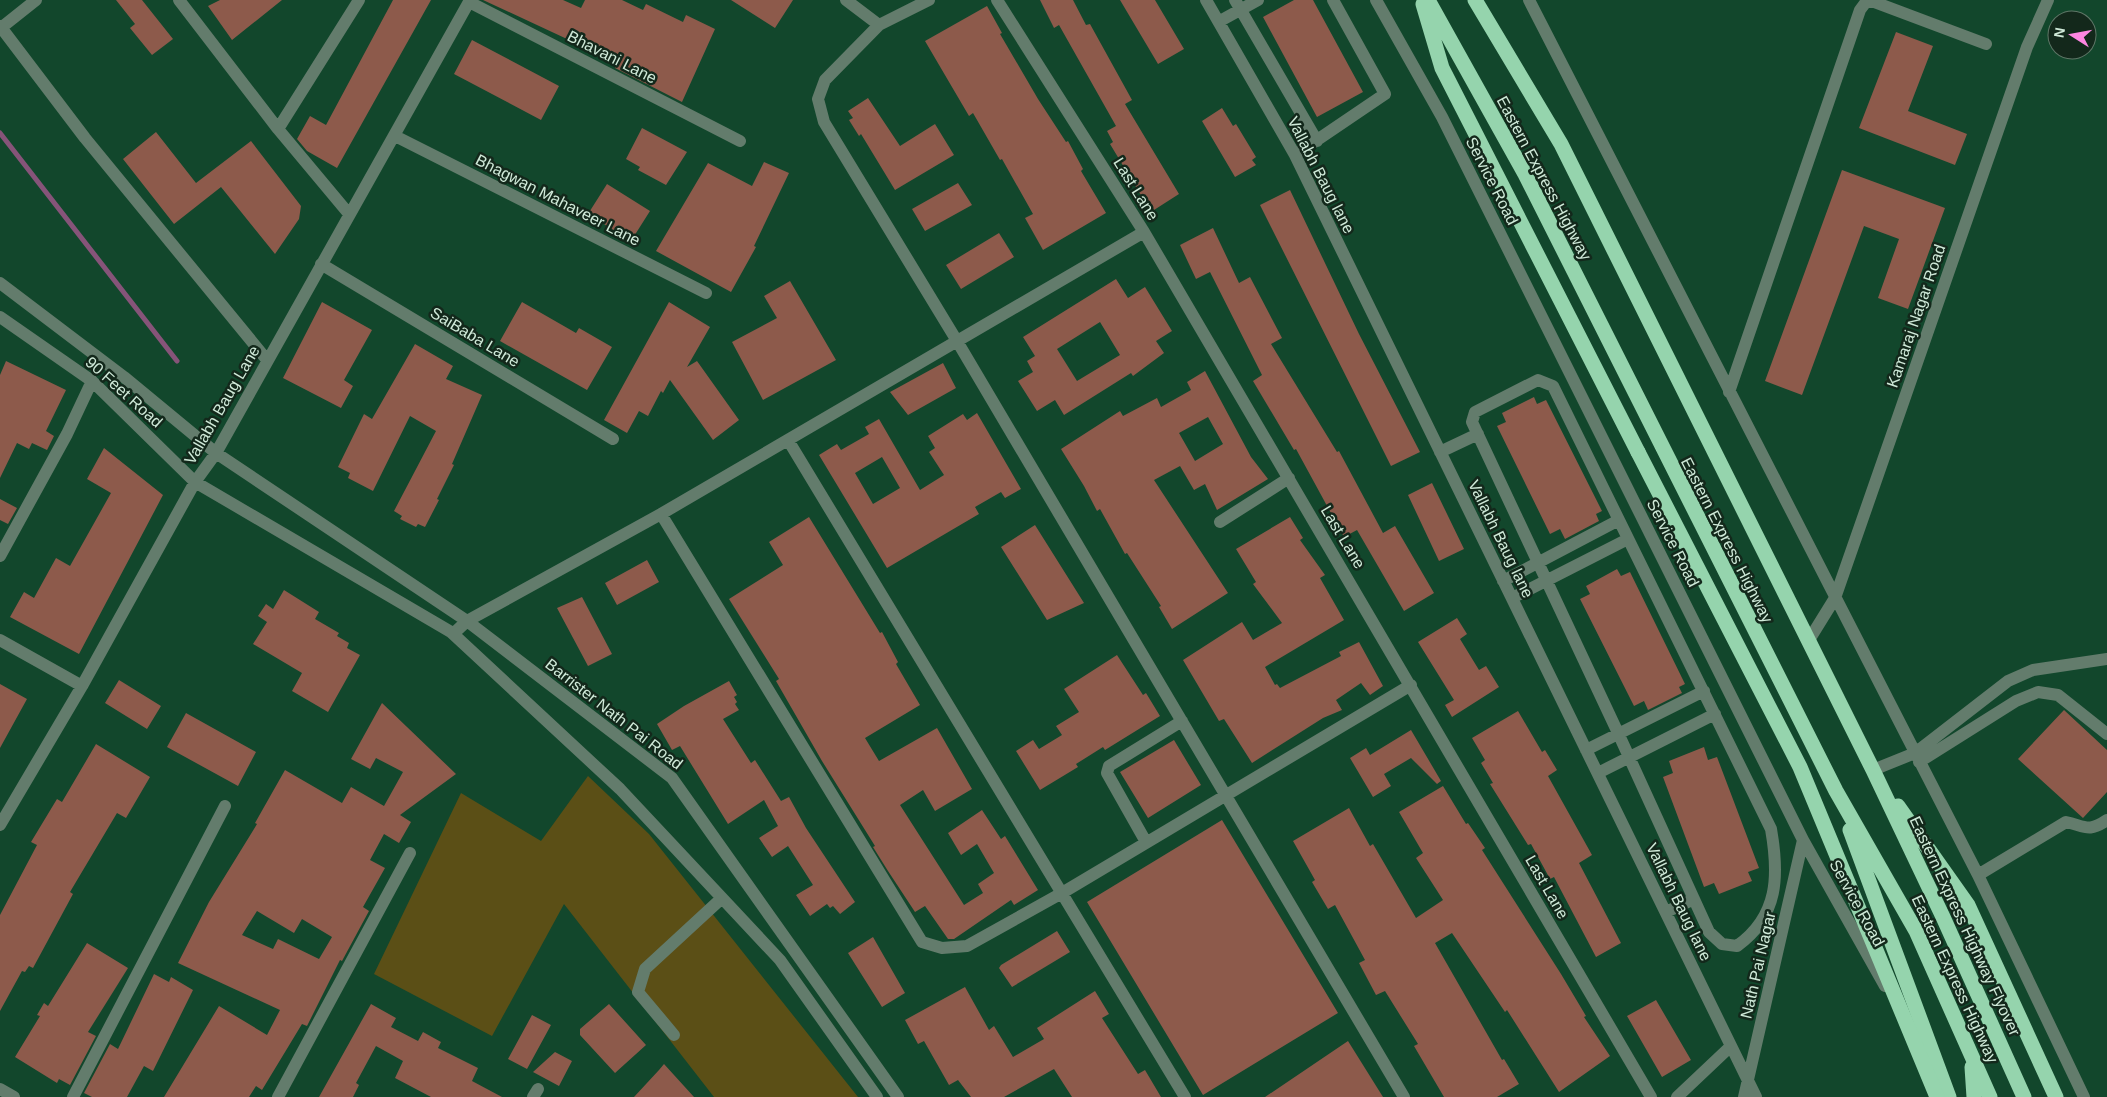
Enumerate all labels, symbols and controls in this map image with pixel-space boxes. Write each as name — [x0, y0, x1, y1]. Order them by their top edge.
north arrow — [2047, 10, 2097, 60]
text: N — [2050, 26, 2068, 39]
street label: Bhavani Lane — [565, 27, 660, 87]
street label: Eastern Express Highway — [1493, 93, 1595, 263]
street label: Vallabh Baug lane — [1284, 114, 1358, 236]
street label: Service Road — [1463, 134, 1521, 228]
street label: Bhagwan Mahaveer Lane — [473, 151, 643, 249]
street label: Last Lane — [1110, 155, 1162, 223]
street label: Kamaraj Nagar Road — [1883, 242, 1949, 390]
street label: SaiBaba Lane — [428, 304, 523, 370]
street label: Vallabh Baug Lane — [181, 343, 263, 467]
street label: 90 Feet Road — [82, 353, 166, 431]
street label: Eastern Express Highway — [1678, 455, 1776, 625]
street label: Vallabh Baug lane — [1465, 477, 1537, 601]
street label: Service Road — [1644, 496, 1702, 590]
street label: Last Lane — [1318, 503, 1368, 572]
street label: Barrister Nath Pai Road — [542, 655, 686, 773]
street label: Eastern Express Highway Flyover — [1906, 813, 2024, 1039]
street label: Vallabh Baug lane — [1643, 840, 1715, 964]
street label: Last Lane — [1522, 852, 1572, 922]
street label: Service Road — [1826, 857, 1888, 949]
street label: Eastern Express Highway — [1908, 892, 2002, 1066]
street label: Nath Pai Nagar — [1737, 909, 1779, 1020]

